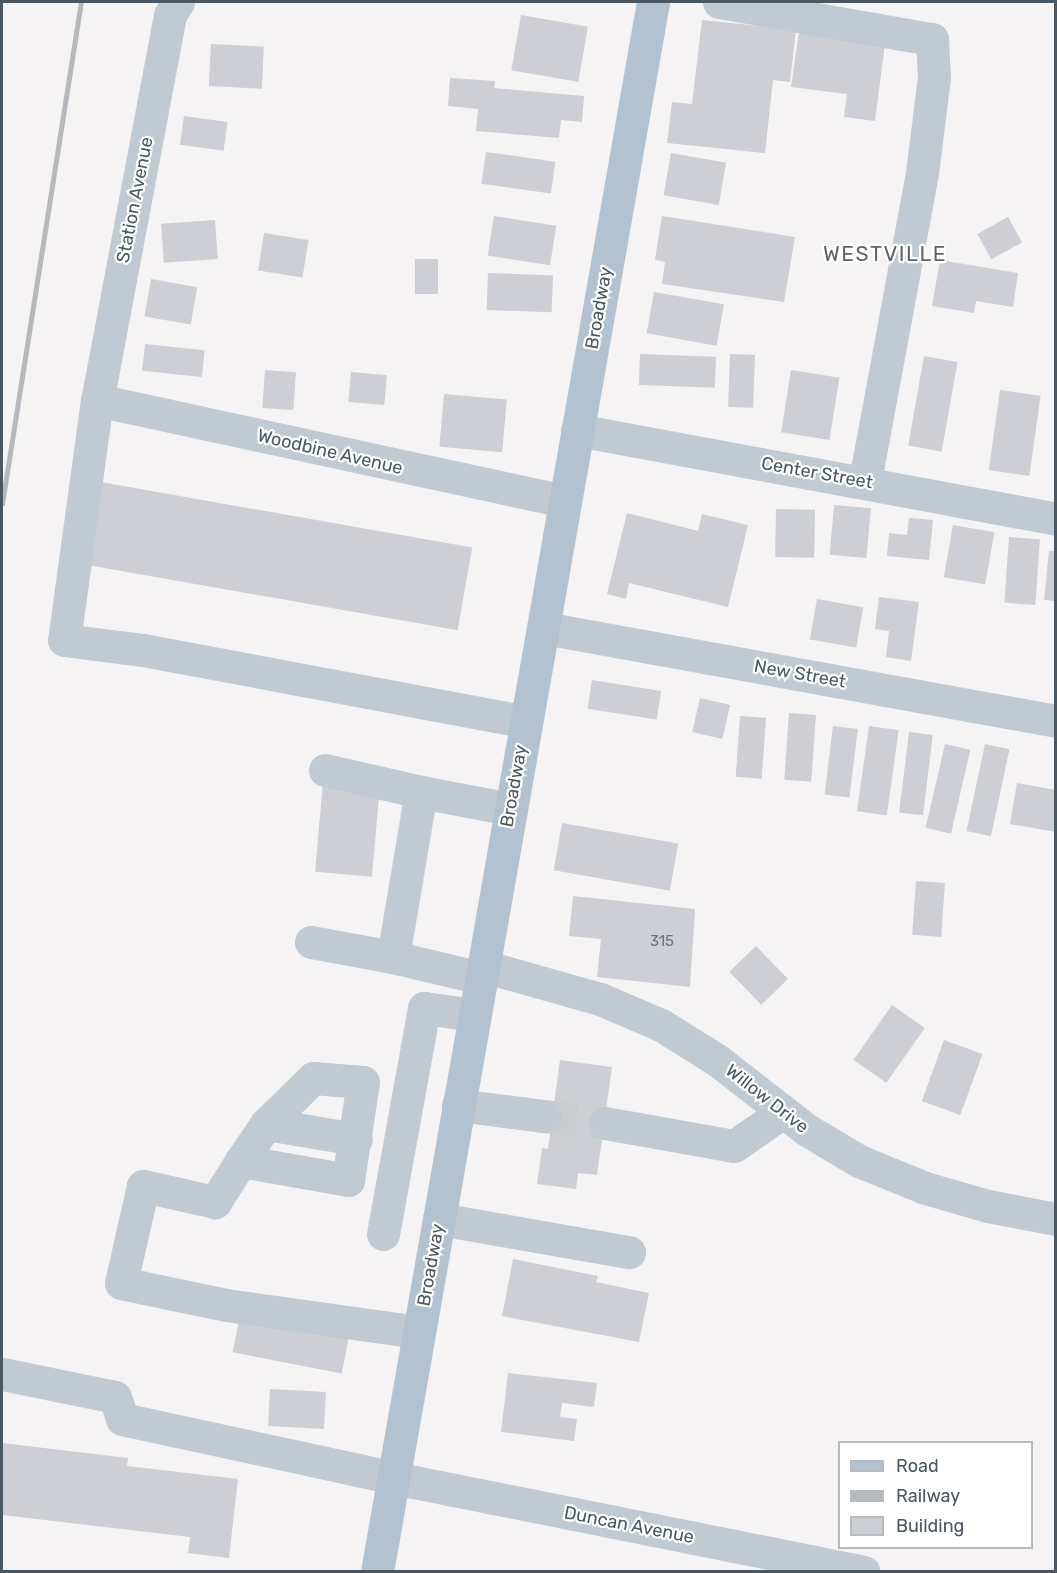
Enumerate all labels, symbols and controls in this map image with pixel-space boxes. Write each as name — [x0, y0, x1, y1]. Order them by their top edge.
street label: Station Avenue — [112, 135, 158, 265]
district label: WESTVILLE — [823, 241, 947, 267]
street label: Broadway — [581, 265, 617, 351]
street label: Woodbine Avenue — [255, 425, 405, 479]
street label: Center Street — [759, 453, 875, 493]
street label: New Street — [752, 655, 848, 693]
street label: Broadway — [496, 743, 532, 829]
house number: 315 — [650, 933, 674, 951]
street label: Willow Drive — [721, 1060, 813, 1138]
street label: Broadway — [413, 1222, 449, 1308]
legend — [838, 1441, 1033, 1549]
text: Road — [896, 1455, 939, 1477]
text: Railway — [896, 1485, 960, 1507]
street label: Duncan Avenue — [562, 1502, 696, 1548]
text: Building — [896, 1515, 964, 1537]

